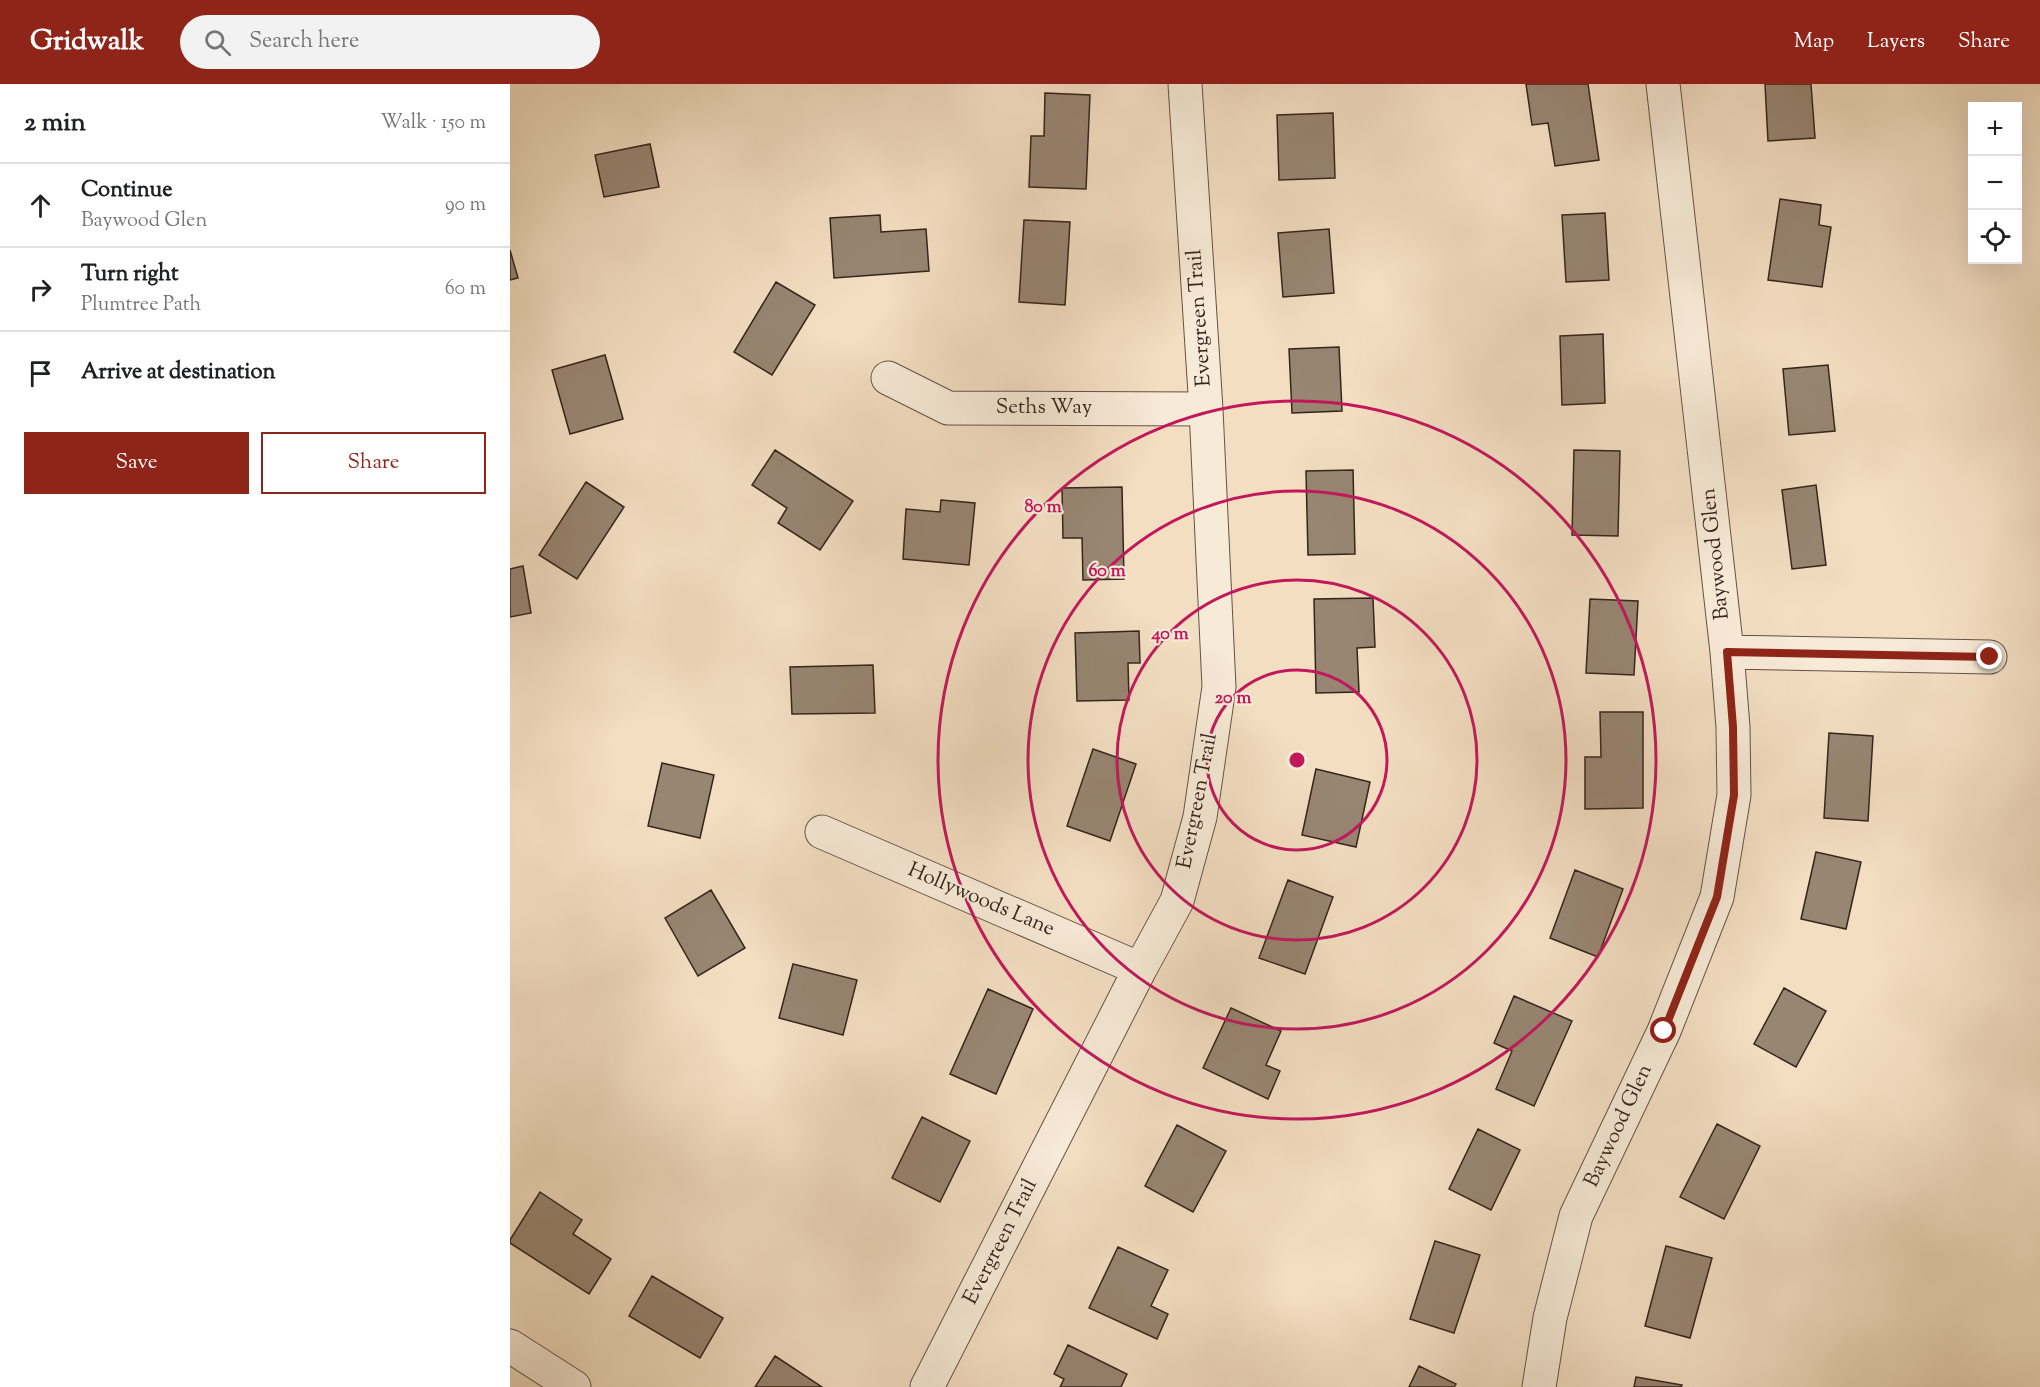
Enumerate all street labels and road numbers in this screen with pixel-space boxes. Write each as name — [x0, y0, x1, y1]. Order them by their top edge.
street label: Evergreen Trail — [1180, 248, 1220, 388]
street label: Seths Way — [996, 393, 1093, 423]
street label: Baywood Glen — [1694, 487, 1738, 621]
street label: Evergreen Trail — [1170, 730, 1226, 871]
street label: Hollywoods Lane — [903, 856, 1059, 944]
street label: Baywood Glen — [1577, 1060, 1661, 1192]
street label: Evergreen Trail — [956, 1174, 1046, 1310]

